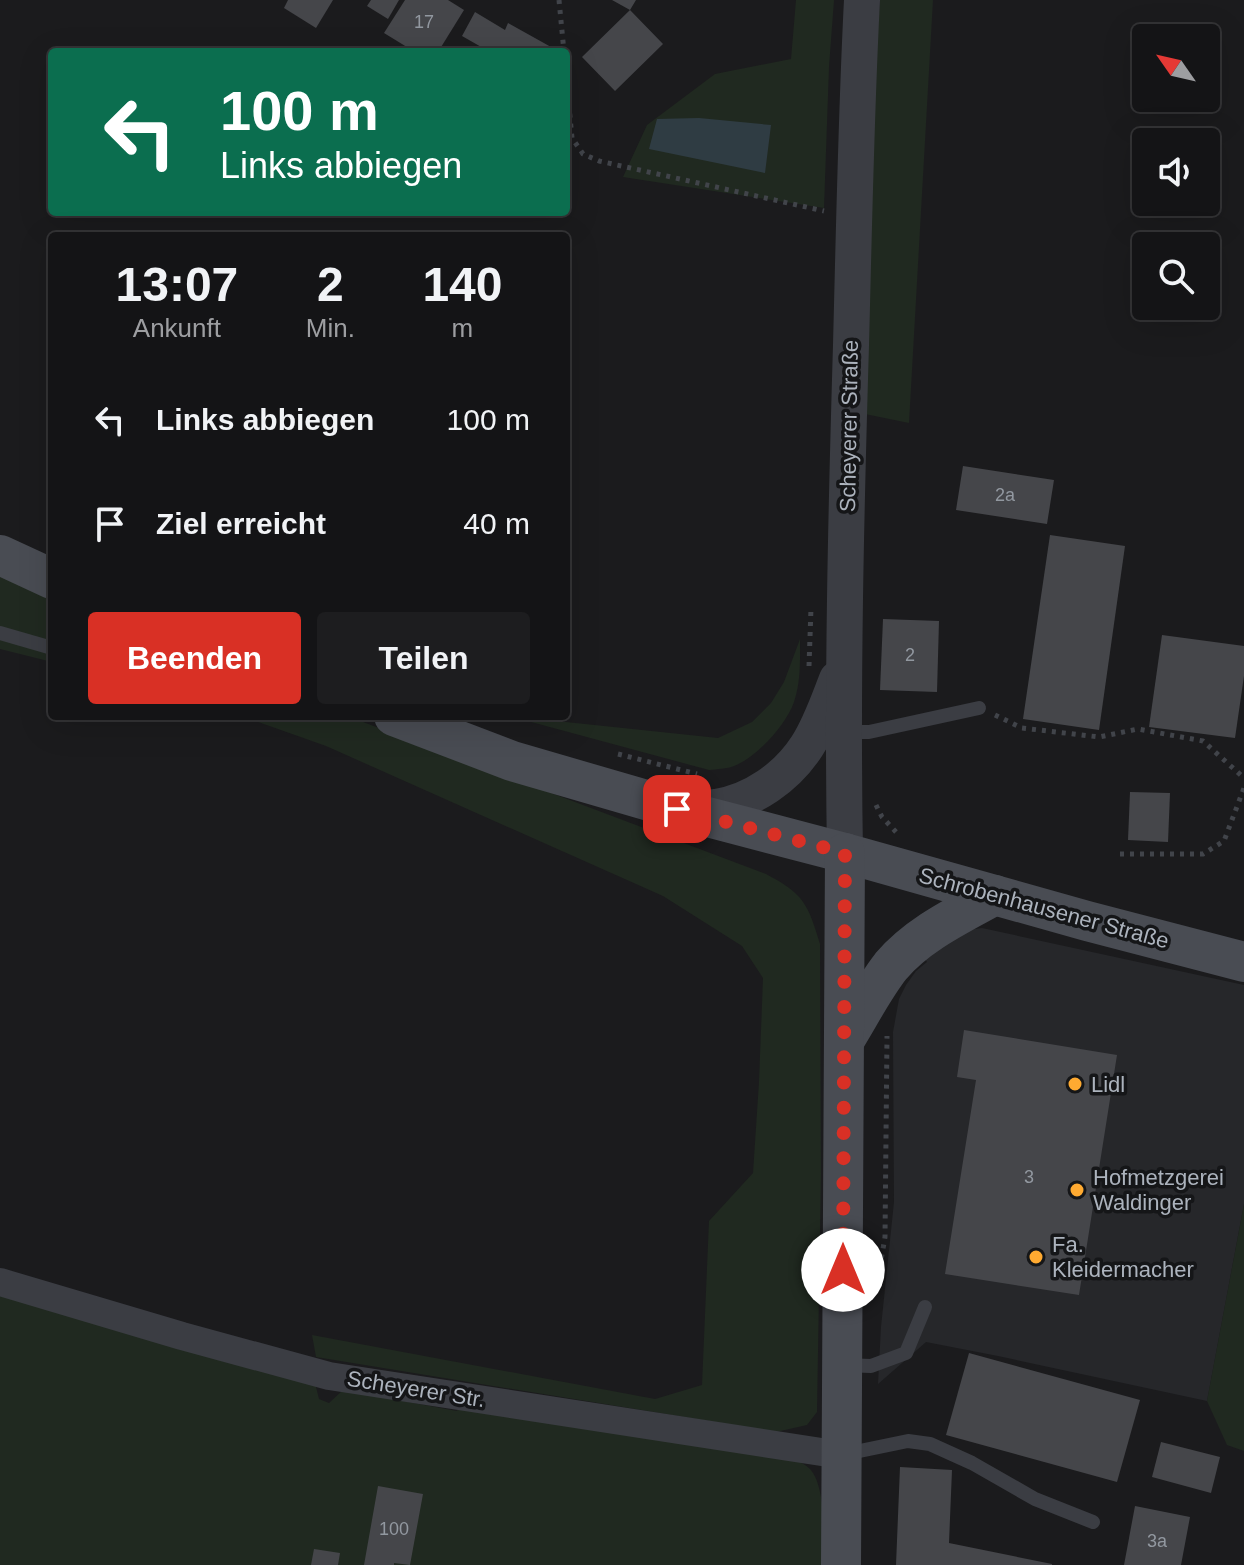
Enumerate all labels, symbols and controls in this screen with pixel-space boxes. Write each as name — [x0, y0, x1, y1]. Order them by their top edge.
house number: 17 — [414, 12, 434, 32]
north arrow — [1132, 24, 1220, 112]
map controls — [1132, 24, 1220, 320]
text: 100 m — [220, 79, 379, 142]
icon: left — [88, 80, 192, 184]
button: sound — [1132, 128, 1220, 216]
text: Links abbiegen — [220, 145, 462, 186]
button: search — [1132, 232, 1220, 320]
text: 13:07 — [116, 258, 238, 311]
text: 2 — [317, 258, 344, 311]
text: 140 — [422, 258, 502, 311]
text: Ankunft — [133, 313, 221, 343]
text: Min. — [306, 313, 355, 343]
text: m — [452, 313, 473, 343]
street label: Scheyerer Straße — [835, 340, 863, 512]
icon: left — [88, 398, 132, 442]
text: Links abbiegen — [156, 403, 374, 436]
text: 100 m — [447, 403, 530, 436]
house number: 2a — [995, 485, 1016, 505]
icon: arrive — [88, 502, 132, 546]
text: Ziel erreicht — [156, 507, 326, 540]
text: 40 m — [463, 507, 530, 540]
button: Beenden — [88, 612, 301, 704]
button: Teilen — [317, 612, 530, 704]
house number: 2 — [905, 645, 915, 665]
pin — [643, 775, 711, 843]
icon: arrive — [655, 787, 699, 831]
street label: Schrobenhausener Straße — [916, 863, 1172, 953]
place label: Lidl — [1091, 1072, 1125, 1097]
marker: Lidl — [1066, 1075, 1084, 1093]
place label: Hofmetzgerei Waldinger — [1093, 1165, 1224, 1215]
house number: 3 — [1024, 1167, 1034, 1187]
marker: Hofmetzgerei Waldinger — [1068, 1181, 1086, 1199]
position arrow — [801, 1228, 885, 1312]
place label: Fa. Kleidermacher — [1052, 1232, 1194, 1282]
marker: Fa. Kleidermacher — [1027, 1248, 1045, 1266]
street label: Scheyerer Str. — [345, 1366, 487, 1412]
house number: 100 — [379, 1519, 409, 1539]
house number: 3a — [1147, 1531, 1168, 1551]

